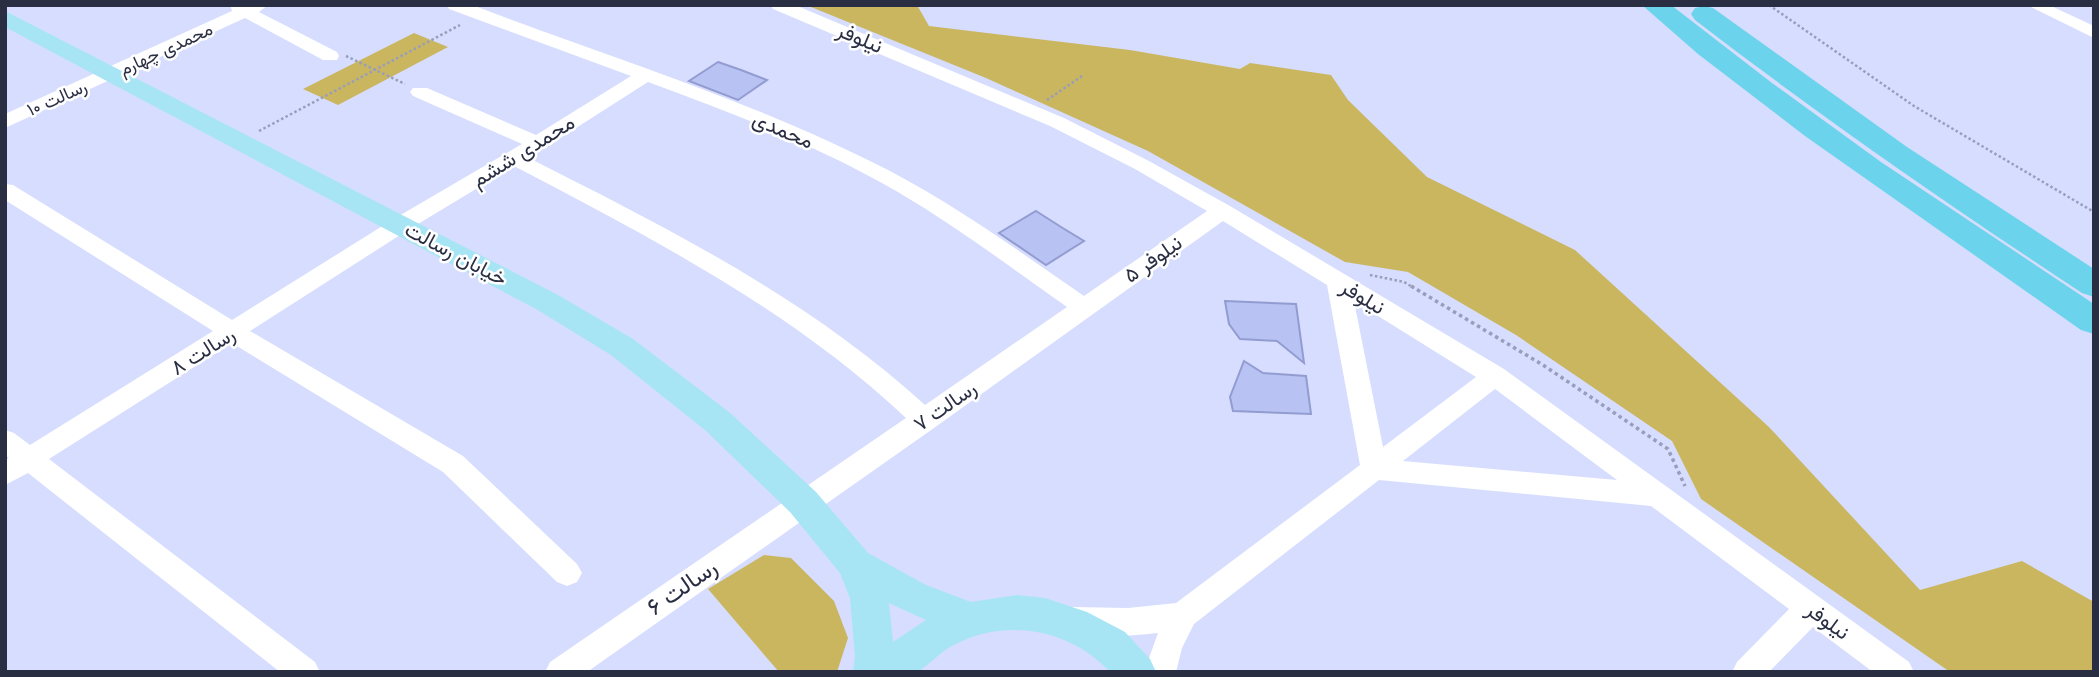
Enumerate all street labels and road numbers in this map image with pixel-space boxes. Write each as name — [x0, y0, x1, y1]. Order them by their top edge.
street label: نیلوفر — [832, 16, 887, 59]
street label: محمدی چهارم — [116, 18, 217, 81]
street label: رسالت ۱۰ — [24, 75, 90, 121]
street label: محمدی — [749, 106, 817, 154]
street label: محمدی ششم — [467, 109, 580, 194]
street label: خیابان رسالت — [401, 216, 511, 292]
street label: نیلوفر ۵ — [1119, 230, 1187, 288]
street label: نیلوفر — [1335, 273, 1390, 320]
street label: ۸ رسالت — [166, 321, 240, 381]
street label: رسالت ۷ — [908, 375, 982, 437]
street label: رسالت ۶ — [642, 553, 723, 622]
street label: نیلوفر — [1800, 596, 1855, 645]

